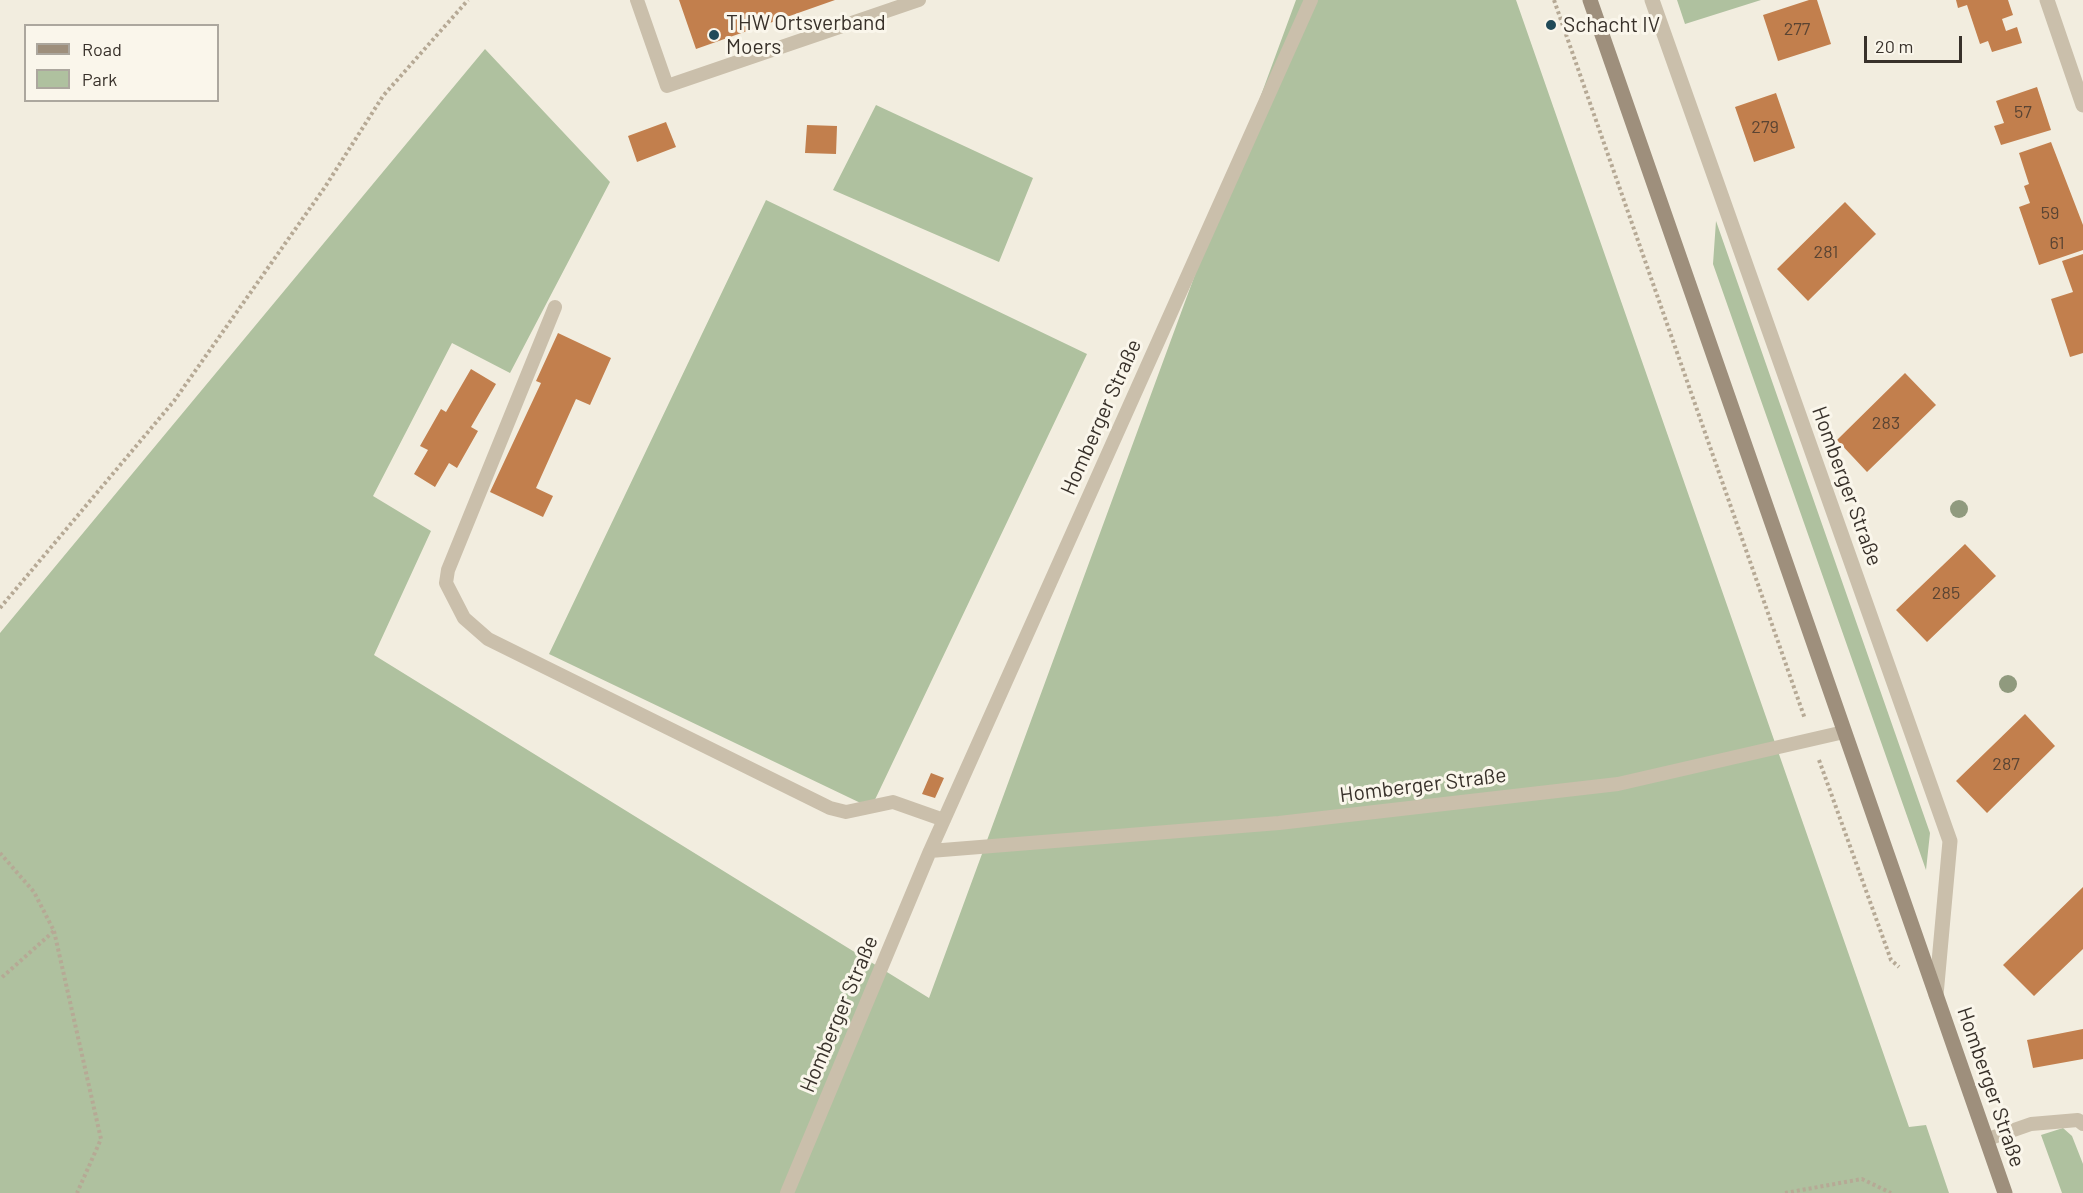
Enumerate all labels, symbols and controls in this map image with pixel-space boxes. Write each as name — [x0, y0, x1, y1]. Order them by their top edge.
place label: THW Ortsverband Moers — [726, 10, 886, 60]
place label: Schacht IV — [1563, 12, 1660, 38]
marker: Schacht IV — [1544, 18, 1558, 32]
house number: 277 — [1784, 18, 1810, 40]
legend — [24, 24, 219, 102]
scale bar — [1867, 24, 1964, 62]
marker: THW Ortsverband Moers — [707, 28, 721, 42]
text: 20 m — [1875, 35, 1913, 57]
text: Road — [82, 38, 122, 60]
text: Park — [82, 68, 117, 90]
house number: 57 — [2014, 101, 2032, 123]
house number: 279 — [1751, 116, 1779, 138]
house number: 59 — [2041, 202, 2059, 224]
house number: 61 — [2049, 232, 2065, 254]
house number: 281 — [1814, 241, 1838, 263]
street label: Homberger Straße — [1055, 335, 1147, 499]
street label: Homberger Straße — [1806, 403, 1888, 569]
house number: 283 — [1872, 412, 1900, 434]
house number: 285 — [1932, 582, 1960, 604]
house number: 287 — [1992, 753, 2020, 775]
street label: Homberger Straße — [1338, 762, 1508, 808]
street label: Homberger Straße — [795, 932, 883, 1096]
street label: Homberger Straße — [1952, 1004, 2030, 1170]

